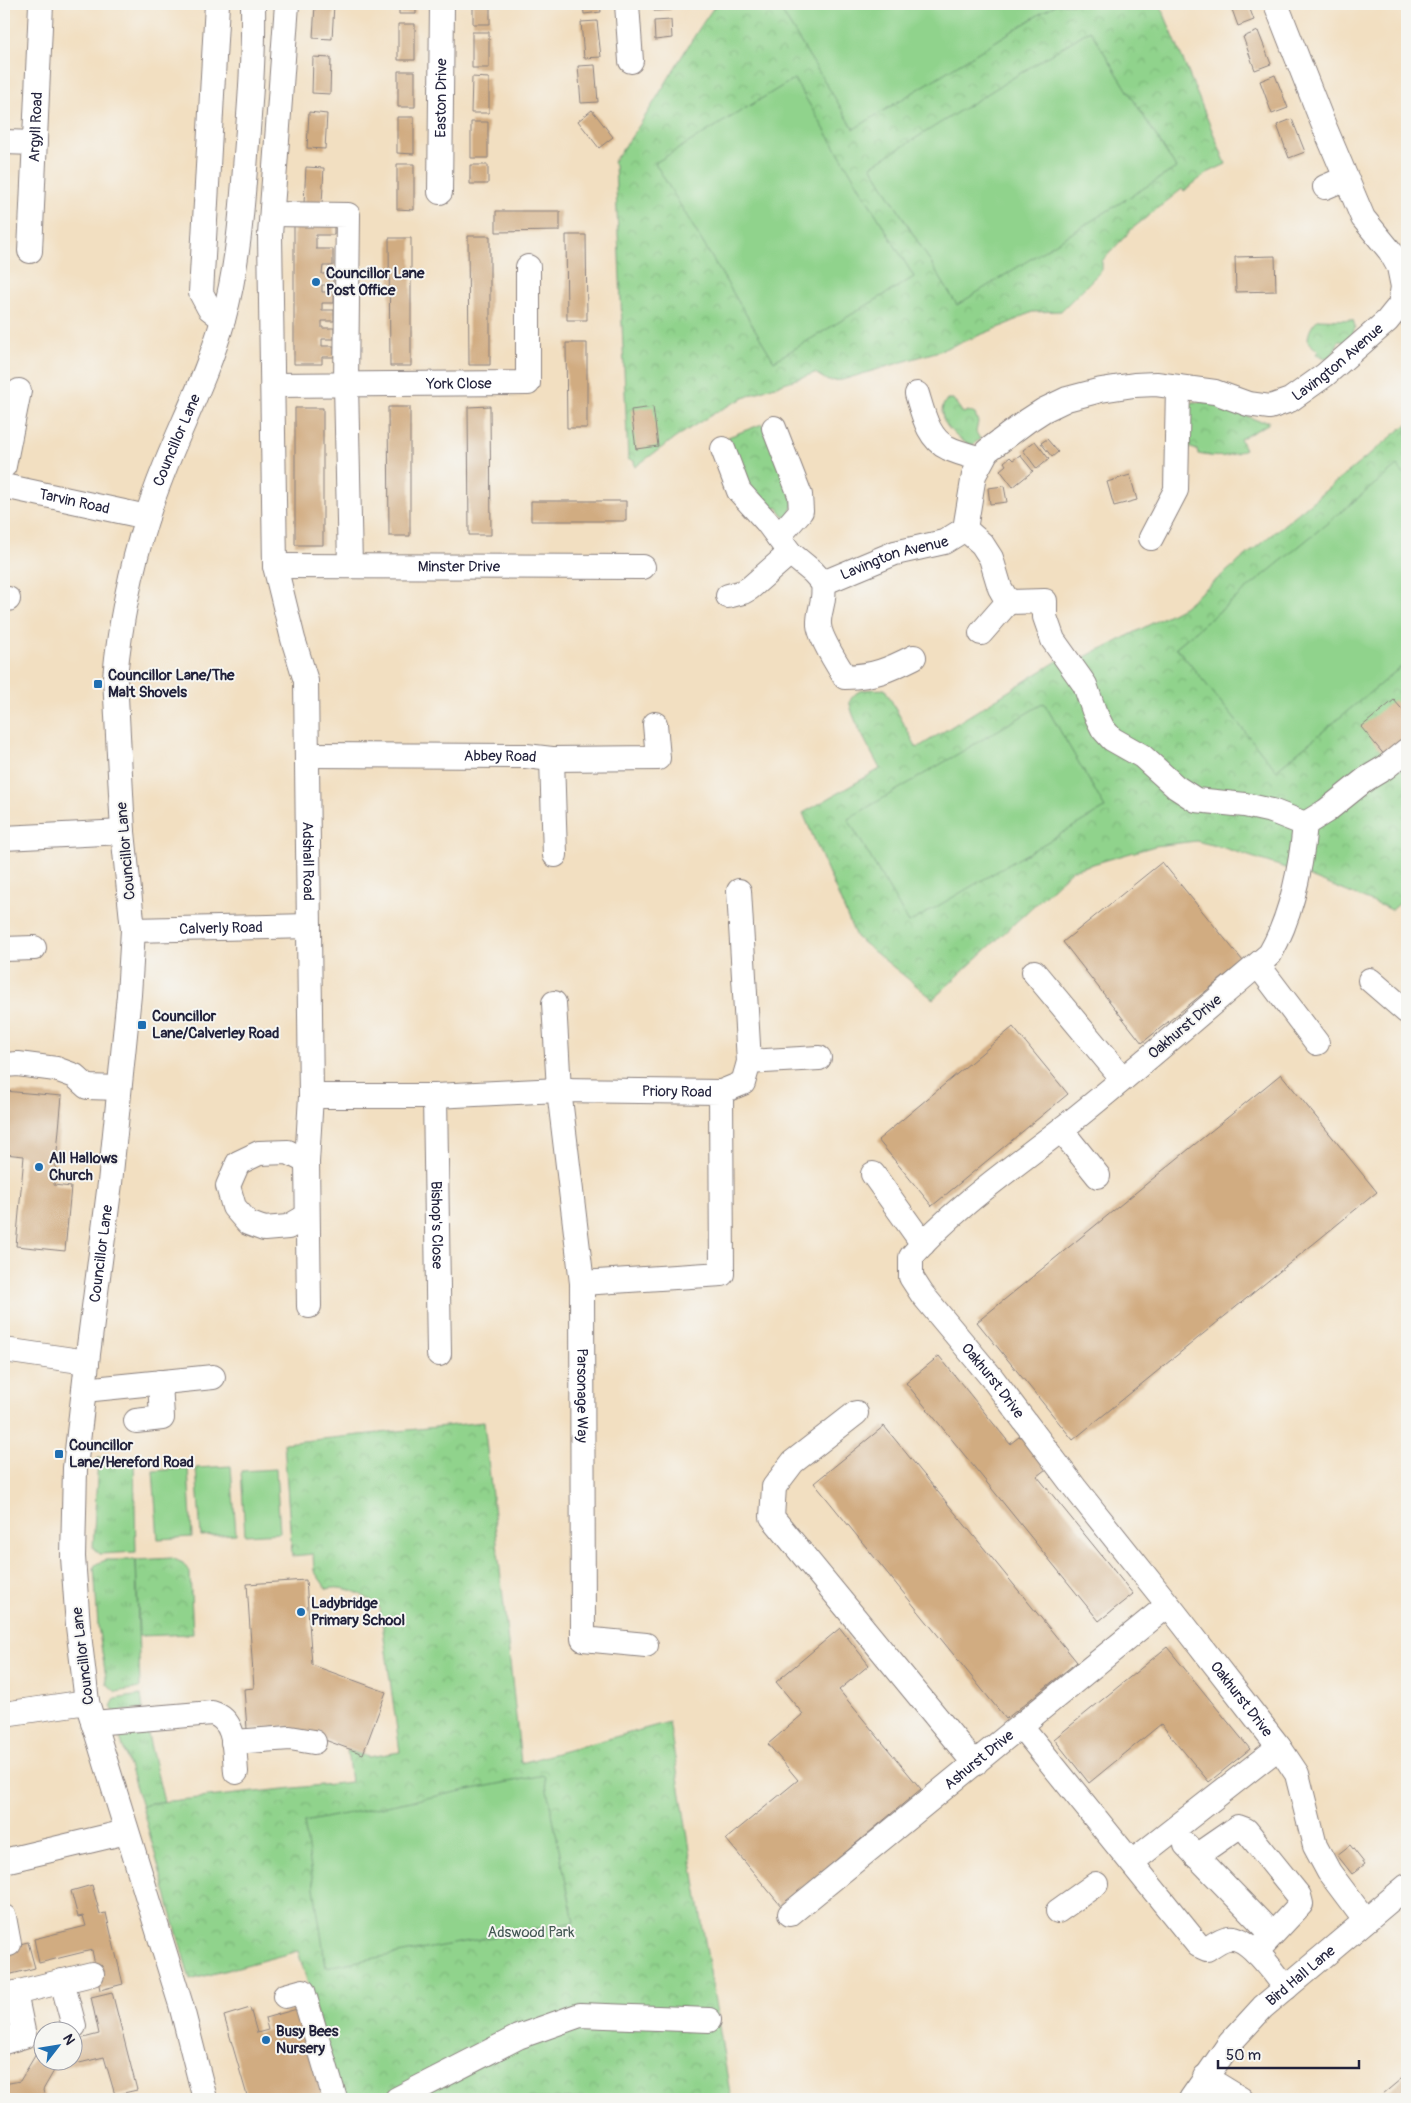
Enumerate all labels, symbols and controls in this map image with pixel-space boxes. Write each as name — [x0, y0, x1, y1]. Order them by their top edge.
street label: Easton Drive — [431, 58, 451, 138]
street label: Argyll Road — [24, 91, 47, 163]
place label: Councillor Lane Post Office — [326, 264, 425, 300]
marker: Councillor Lane Post Office — [310, 276, 322, 288]
street label: Lavington Avenue — [1288, 319, 1387, 405]
street label: York Close — [425, 374, 492, 393]
street label: Councillor Lane — [149, 390, 205, 489]
street label: Tarvin Road — [37, 484, 112, 518]
street label: Lavington Avenue — [837, 531, 953, 584]
street label: Minster Drive — [418, 557, 501, 576]
place label: Councillor Lane/The Malt Shovels — [108, 666, 235, 702]
marker: Councillor Lane/The Malt Shovels — [92, 678, 104, 690]
street label: Abbey Road — [464, 746, 537, 767]
street label: Councillor Lane — [112, 801, 140, 901]
street label: Adshall Road — [298, 821, 318, 901]
street label: Calverly Road — [179, 918, 263, 938]
street label: Oakhurst Drive — [1144, 990, 1226, 1063]
place label: Councillor Lane/Calverley Road — [152, 1007, 279, 1043]
marker: Councillor Lane/Calverley Road — [136, 1019, 148, 1031]
street label: Priory Road — [642, 1082, 712, 1101]
place label: All Hallows Church — [49, 1149, 118, 1185]
marker: All Hallows Church — [33, 1161, 45, 1173]
street label: Bishop's Close — [427, 1181, 447, 1270]
street label: Councillor Lane — [85, 1203, 117, 1304]
street label: Oakhurst Drive — [957, 1339, 1029, 1423]
street label: Parsonage Way — [573, 1348, 592, 1443]
place label: Councillor Lane/Hereford Road — [69, 1436, 194, 1472]
marker: Councillor Lane/Hereford Road — [53, 1448, 65, 1460]
place label: Ladybridge Primary School — [311, 1594, 405, 1630]
street label: Councillor Lane — [68, 1605, 98, 1706]
marker: Ladybridge Primary School — [295, 1606, 307, 1618]
street label: Oakhurst Drive — [1206, 1657, 1277, 1741]
street label: Ashurst Drive — [940, 1725, 1018, 1794]
park label: Adswood Park — [488, 1923, 575, 1942]
street label: Bird Hall Lane — [1262, 1941, 1339, 2010]
north arrow — [32, 2020, 82, 2070]
place label: Busy Bees Nursery — [276, 2022, 339, 2058]
text: N — [59, 2031, 78, 2048]
marker: Busy Bees Nursery — [260, 2034, 272, 2046]
scale bar — [1218, 2038, 1360, 2070]
text: 50 m — [1226, 2046, 1261, 2065]

